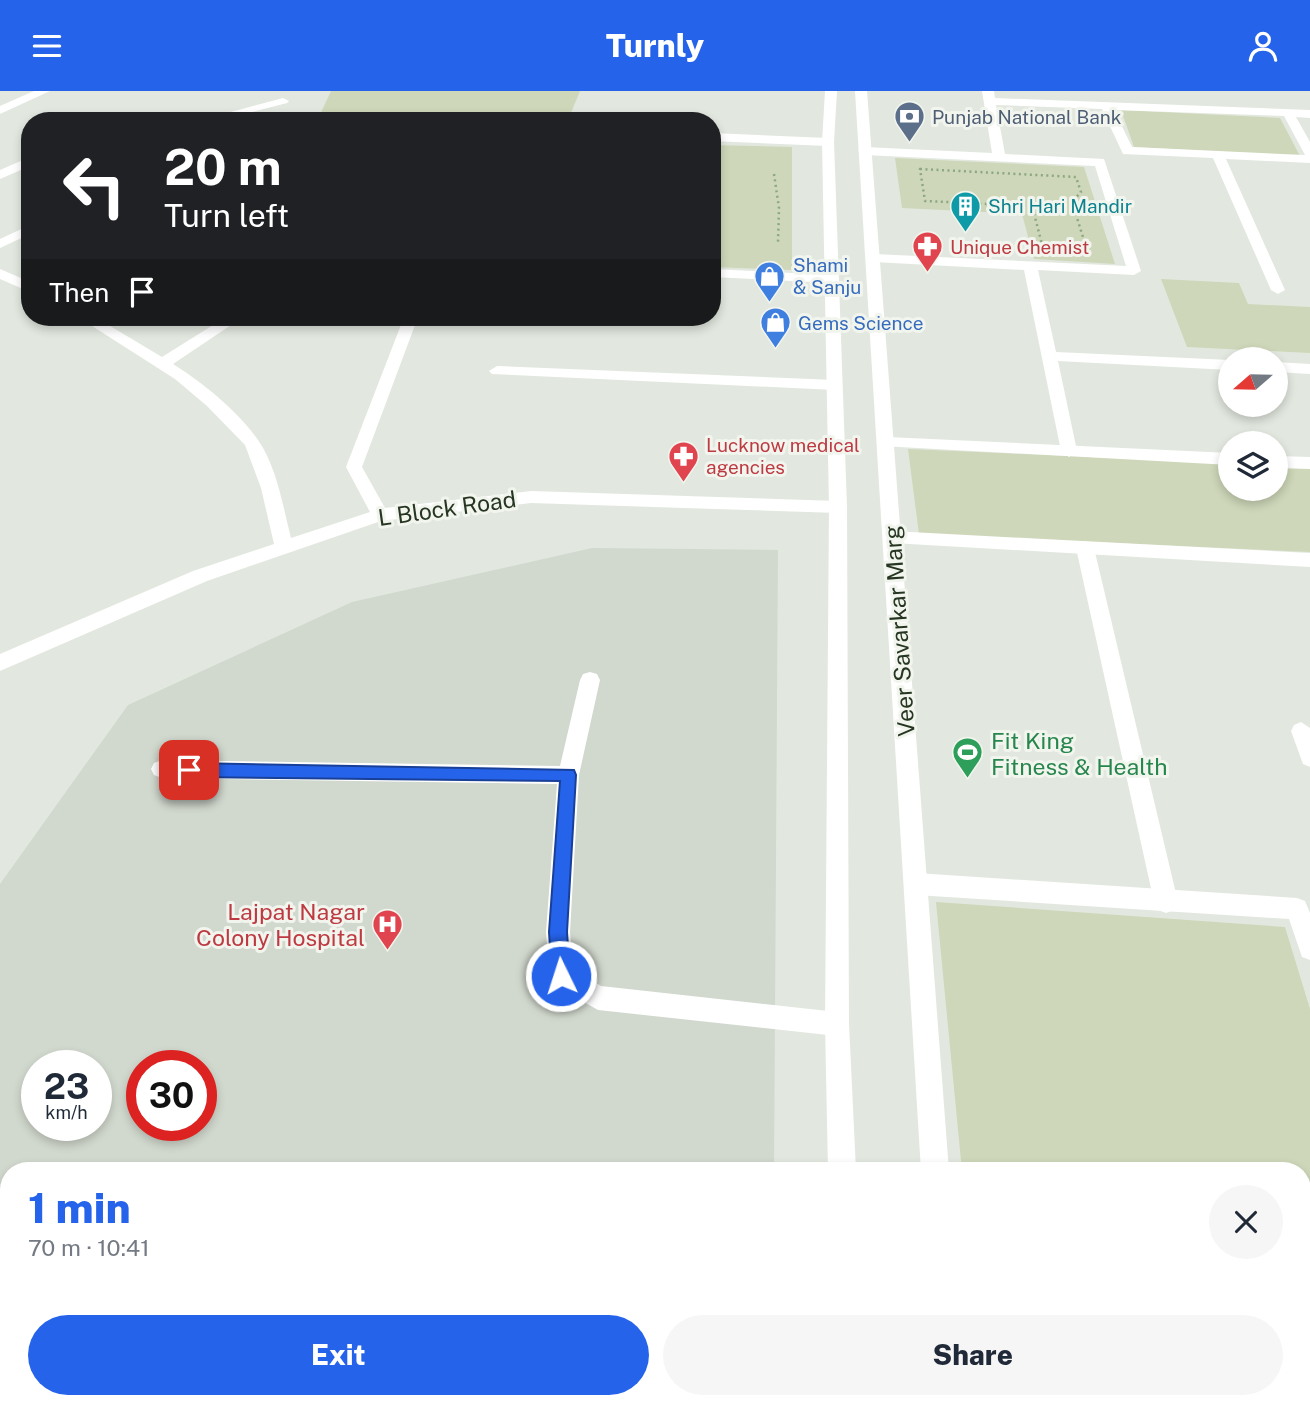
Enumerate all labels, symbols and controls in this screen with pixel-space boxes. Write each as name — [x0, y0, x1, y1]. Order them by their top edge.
icon: menu — [28, 27, 66, 65]
text: Turnly — [606, 27, 704, 64]
icon: person — [1244, 27, 1282, 65]
bank icon: Punjab National Bank — [892, 100, 926, 144]
place label: Punjab National Bank — [932, 106, 1122, 128]
text: 20 m — [164, 138, 282, 196]
icon: left — [49, 140, 140, 231]
building icon: Shri Hari Mandir — [948, 189, 982, 233]
place label: Shri Hari Mandir — [988, 195, 1132, 217]
text: Turn left — [164, 197, 289, 234]
pharmacy icon: Unique Chemist — [910, 230, 944, 274]
place label: Unique Chemist — [950, 236, 1089, 258]
place label: Shami & Sanju — [793, 254, 861, 298]
shop icon: Shami & Sanju — [753, 259, 787, 303]
icon: arrive — [123, 273, 161, 311]
text: Then — [49, 277, 109, 308]
shop icon: Gems Science — [758, 306, 792, 350]
place label: Gems Science — [798, 312, 924, 334]
north arrow — [1218, 347, 1288, 417]
map controls — [1218, 347, 1288, 501]
button: layers — [1218, 431, 1288, 501]
place label: Lucknow medical agencies — [706, 434, 860, 478]
pharmacy icon: Lucknow medical agencies — [666, 439, 700, 483]
street label: L Block Road — [376, 485, 518, 531]
street label: Veer Savarkar Marg — [878, 525, 920, 737]
place label: Fit King Fitness & Health — [991, 727, 1168, 780]
sports icon: Fit King Fitness & Health — [951, 736, 985, 780]
pin — [159, 740, 219, 800]
icon: arrive — [170, 751, 208, 789]
place label: Lajpat Nagar Colony Hospital — [196, 898, 365, 951]
hospital icon: Lajpat Nagar Colony Hospital — [371, 907, 405, 951]
position arrow — [524, 939, 598, 1013]
speed limit sign: 30 — [126, 1050, 217, 1141]
text: 23 — [44, 1066, 89, 1107]
text: km/h — [45, 1102, 88, 1123]
text: 1 min — [28, 1183, 131, 1232]
button: close — [1209, 1185, 1283, 1259]
text: 70 m · 10:41 — [28, 1234, 150, 1261]
button: Exit — [28, 1315, 649, 1395]
button: Share — [663, 1315, 1283, 1395]

